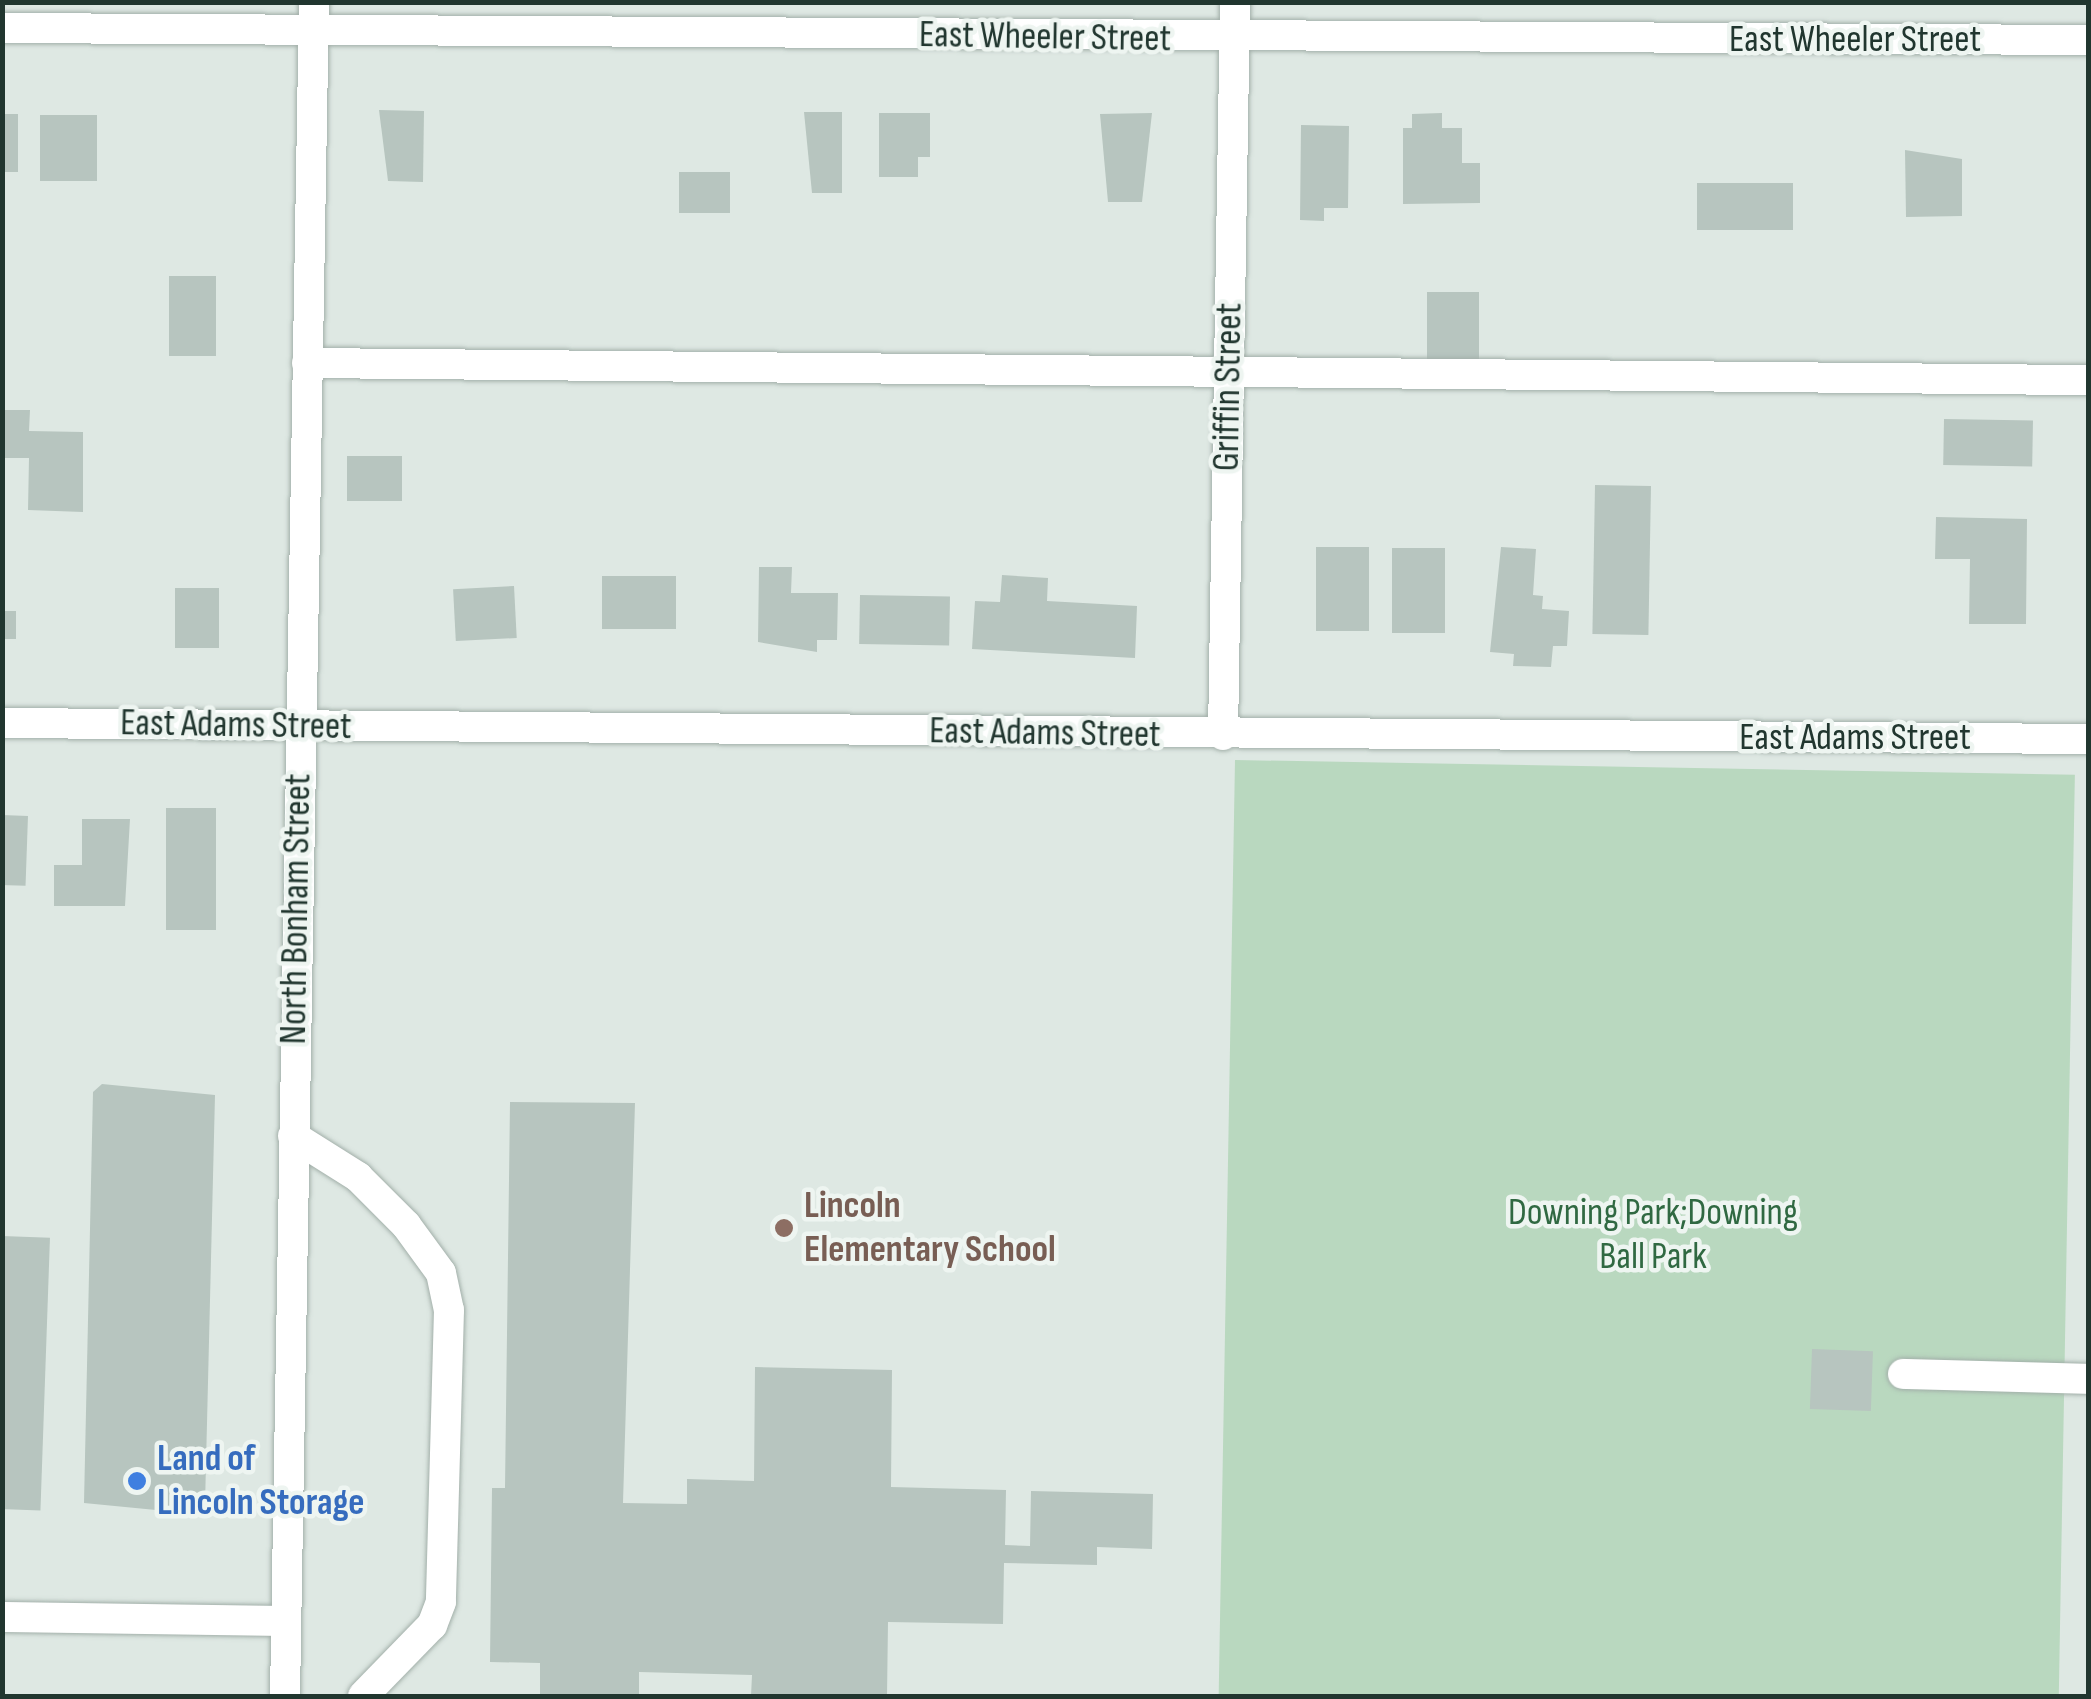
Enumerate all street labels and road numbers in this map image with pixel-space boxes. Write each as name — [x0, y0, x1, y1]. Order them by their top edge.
street label: East Wheeler Street — [919, 12, 1171, 62]
street label: East Wheeler Street — [1729, 17, 1981, 63]
street label: Griffin Street — [1204, 302, 1252, 472]
street label: East Adams Street — [120, 700, 352, 750]
street label: East Adams Street — [929, 708, 1161, 758]
street label: East Adams Street — [1739, 715, 1971, 761]
street label: North Bonham Street — [271, 773, 321, 1045]

